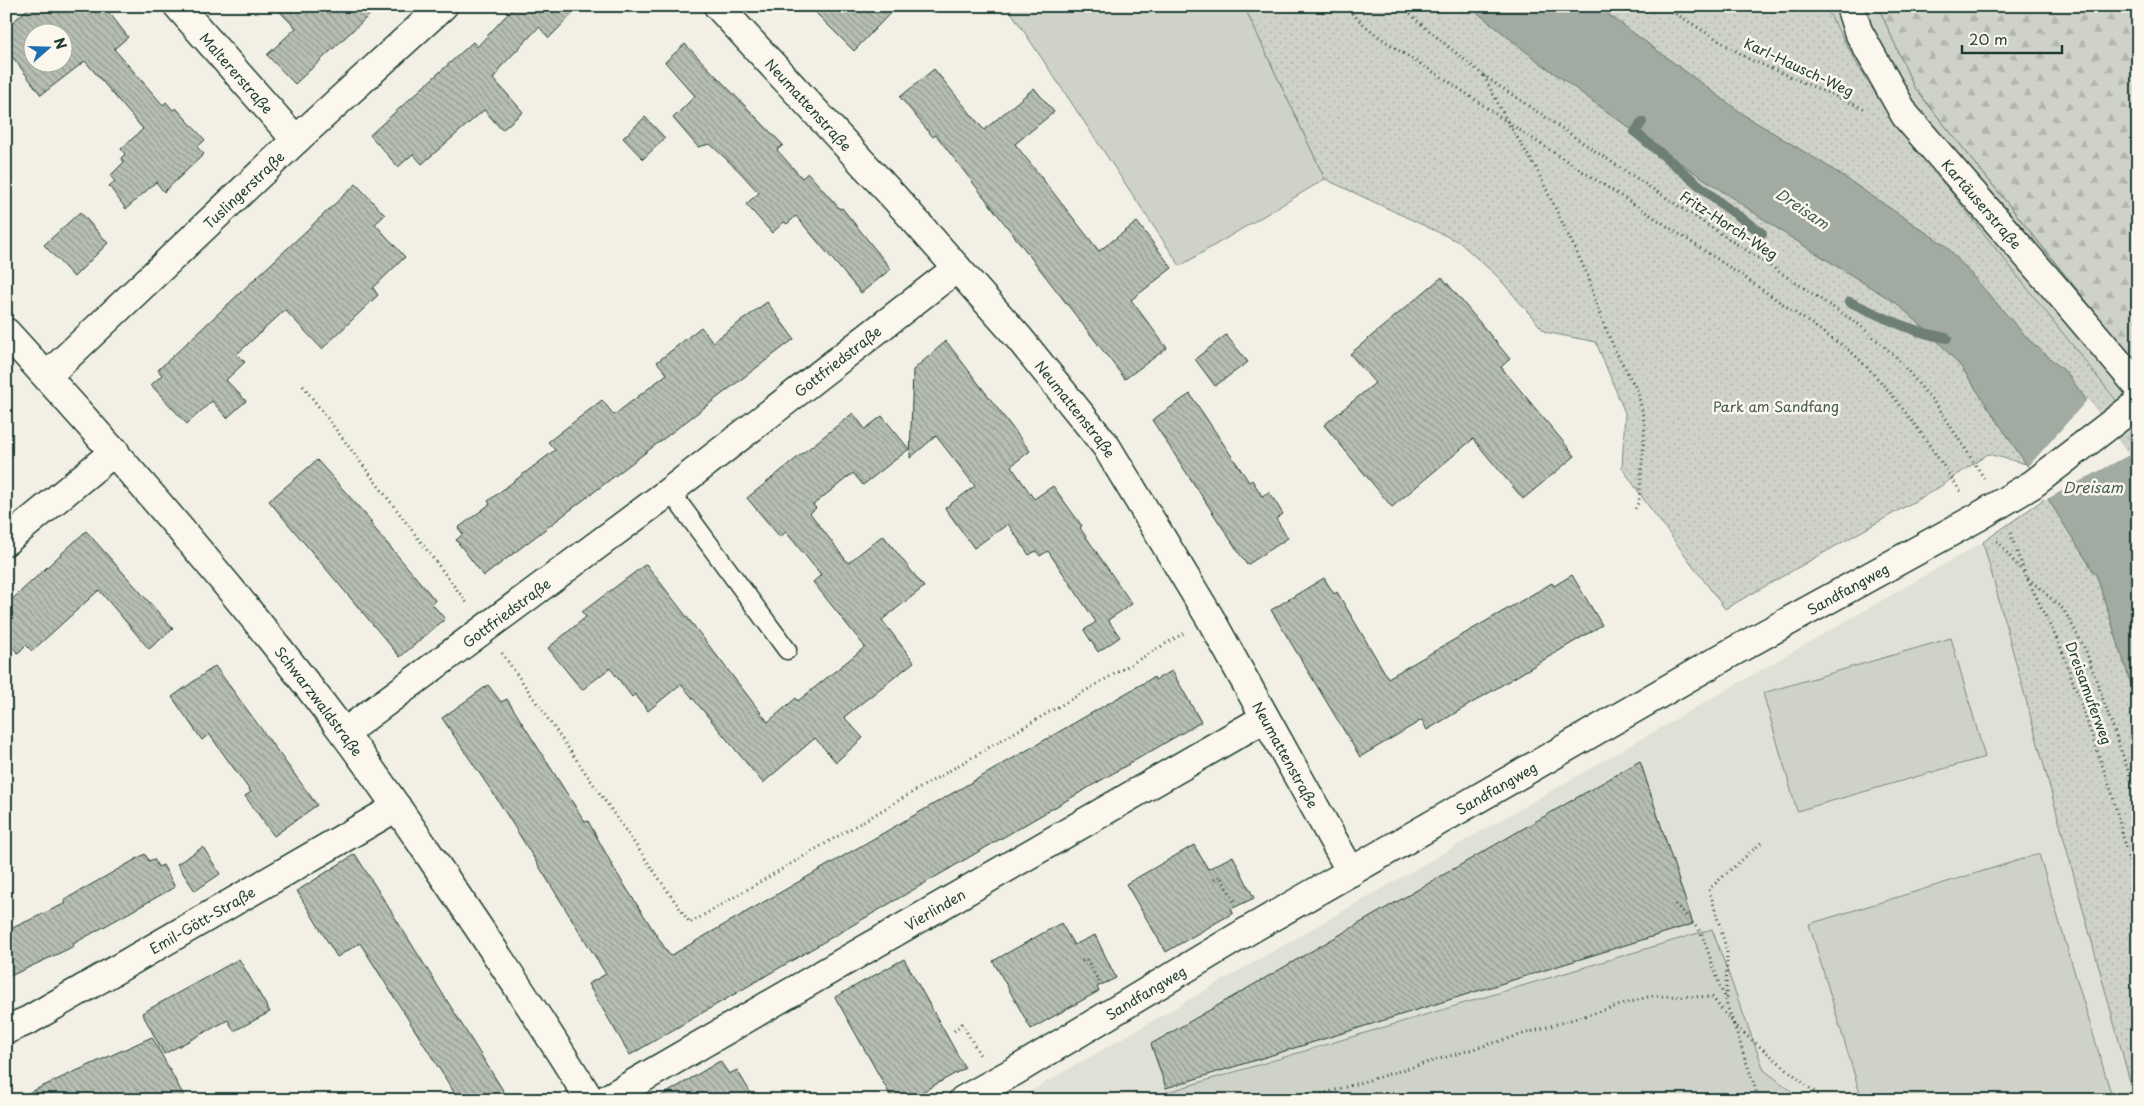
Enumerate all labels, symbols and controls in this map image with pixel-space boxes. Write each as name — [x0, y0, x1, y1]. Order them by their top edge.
north arrow — [22, 22, 72, 72]
scale bar — [1962, 22, 2062, 54]
text: 20 m — [1969, 27, 2008, 50]
street label: Maltererstraße — [195, 28, 278, 118]
street label: Karl-Hausch-Weg — [1741, 32, 1857, 102]
text: N — [49, 35, 72, 52]
street label: Neumattenstraße — [761, 54, 857, 155]
street label: Tuslingerstraße — [199, 146, 289, 233]
street label: Kartäuserstraße — [1937, 154, 2027, 253]
water label: Dreisam — [1772, 182, 1835, 235]
street label: Fritz-Horch-Weg — [1676, 185, 1782, 265]
street label: Gottfriedstraße — [789, 320, 885, 402]
street label: Neumattenstraße — [1030, 356, 1121, 461]
park label: Park am Sandfang — [1713, 396, 1839, 417]
water label: Dreisam — [2063, 475, 2124, 498]
street label: Sandfangweg — [1803, 557, 1893, 620]
street label: Gottfriedstraße — [458, 573, 555, 652]
street label: Dreisamuferweg — [2061, 638, 2117, 748]
street label: Schwarzwaldstraße — [270, 641, 368, 760]
street label: Neumattenstraße — [1248, 697, 1324, 812]
street label: Sandfangweg — [1452, 756, 1541, 820]
street label: Emil-Gött-Straße — [145, 881, 259, 959]
street label: Vierlinden — [900, 883, 969, 935]
street label: Sandfangweg — [1101, 960, 1190, 1025]

